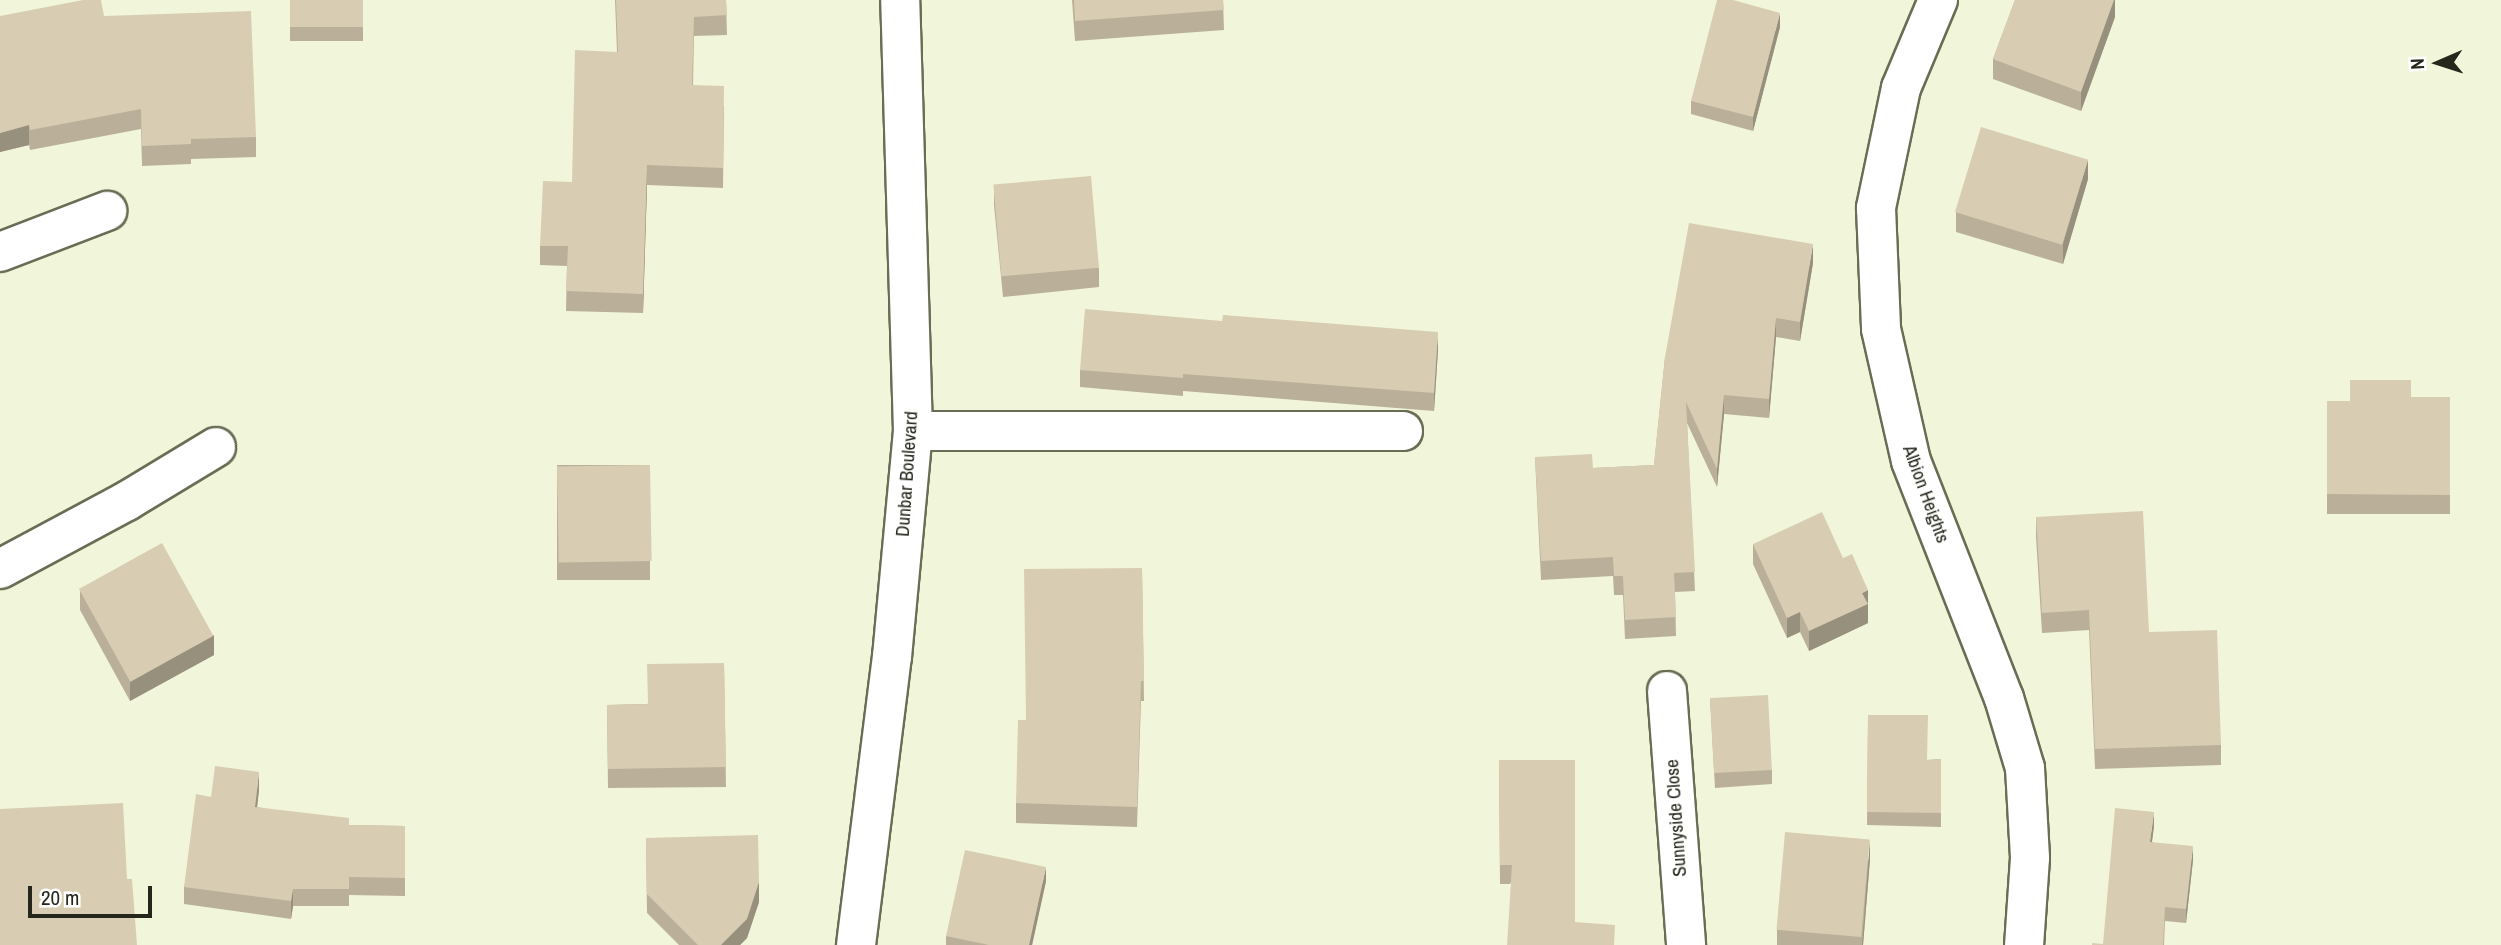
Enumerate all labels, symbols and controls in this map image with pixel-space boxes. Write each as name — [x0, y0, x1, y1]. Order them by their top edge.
north arrow — [2403, 28, 2473, 98]
text: N — [2404, 58, 2430, 70]
street label: Dunbar Boulevard — [891, 411, 923, 537]
street label: Albion Heights — [1898, 442, 1954, 546]
street label: Sunnyside Close — [1661, 758, 1691, 878]
scale bar — [32, 872, 156, 916]
text: 20 m — [41, 883, 79, 912]

